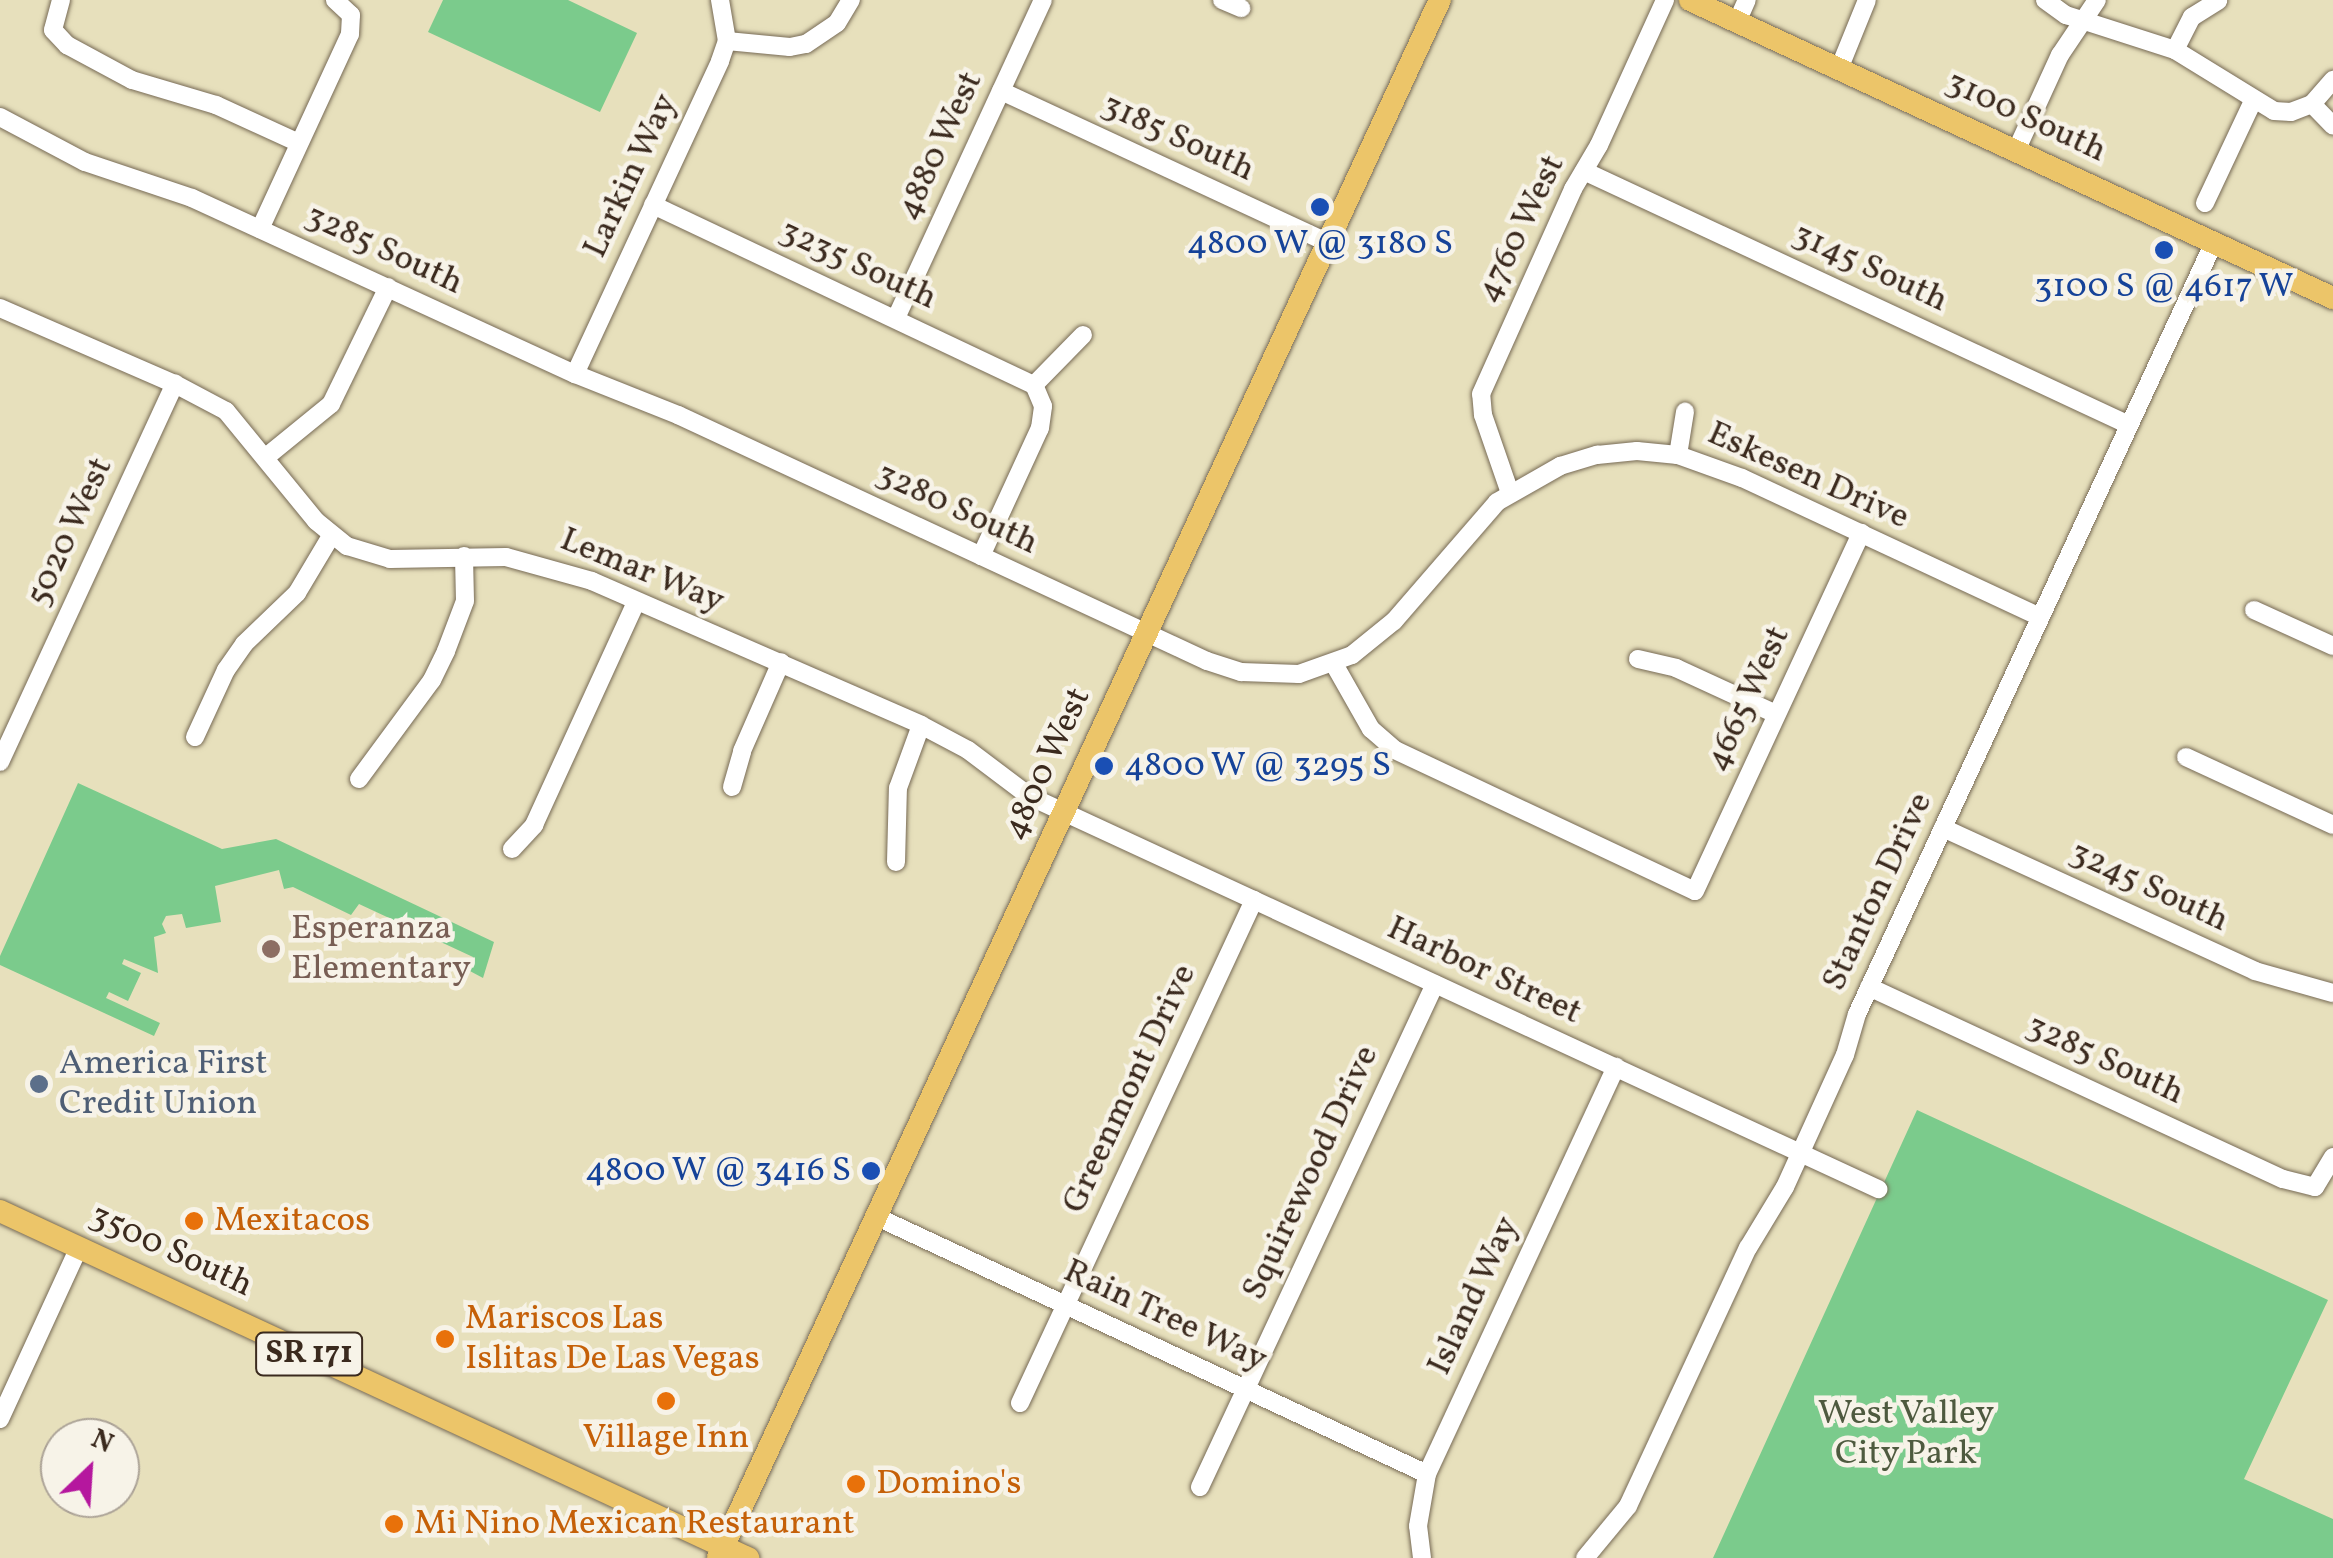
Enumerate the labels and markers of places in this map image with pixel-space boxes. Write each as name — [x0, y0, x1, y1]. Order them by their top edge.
marker: 4800 W @ 3180 S — [1309, 196, 1331, 218]
place label: 4800 W @ 3180 S — [1186, 223, 1454, 265]
marker: 3100 S @ 4617 W — [2153, 239, 2175, 261]
place label: 3100 S @ 4617 W — [2034, 266, 2294, 308]
place label: 4800 W @ 3295 S — [1124, 745, 1393, 787]
marker: 4800 W @ 3295 S — [1093, 755, 1115, 777]
place label: Esperanza Elementary — [291, 908, 471, 990]
marker: Esperanza Elementary — [260, 938, 282, 960]
place label: America First Credit Union — [59, 1043, 268, 1125]
marker: America First Credit Union — [28, 1073, 50, 1095]
place label: 4800 W @ 3416 S — [583, 1150, 851, 1192]
marker: 4800 W @ 3416 S — [860, 1160, 882, 1182]
place label: Mexitacos — [214, 1200, 370, 1242]
marker: Mexitacos — [183, 1210, 205, 1232]
place label: Mariscos Las Islitas De Las Vegas — [465, 1298, 761, 1380]
marker: Mariscos Las Islitas De Las Vegas — [434, 1328, 456, 1350]
marker: Village Inn — [655, 1390, 677, 1412]
place label: Village Inn — [583, 1417, 749, 1459]
place label: Domino's — [876, 1463, 1021, 1505]
marker: Domino's — [845, 1473, 867, 1495]
place label: Mi Nino Mexican Restaurant — [414, 1503, 855, 1545]
marker: Mi Nino Mexican Restaurant — [383, 1513, 405, 1535]

